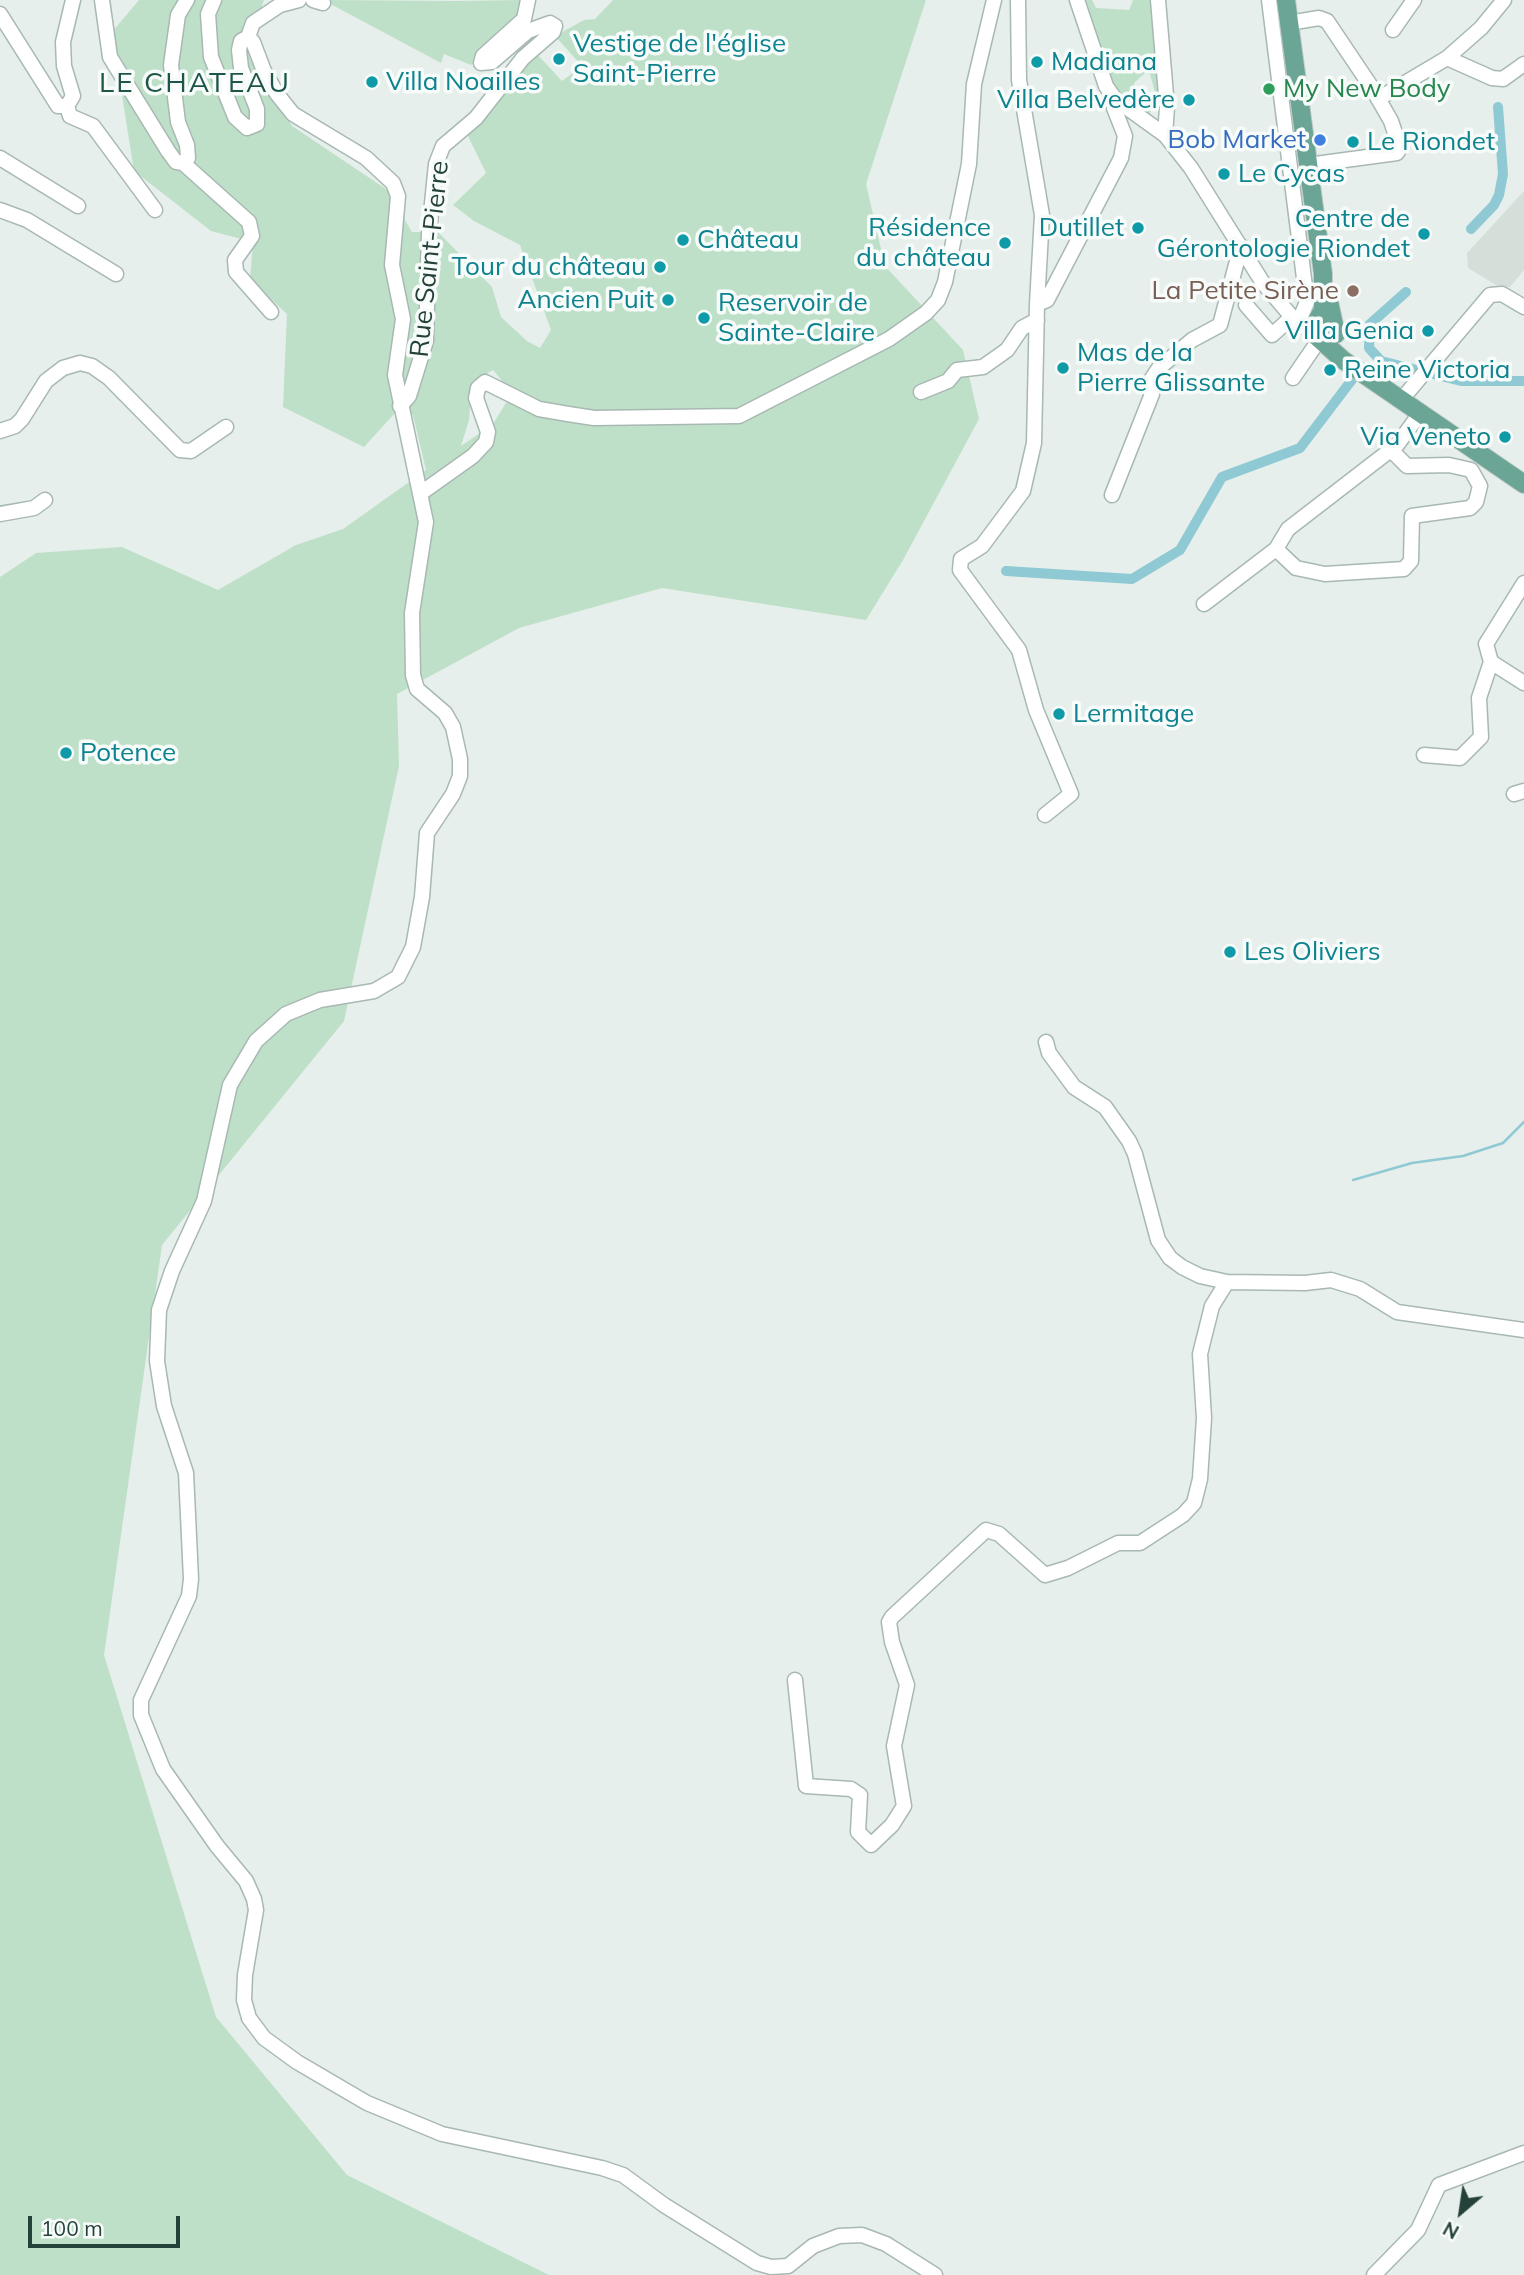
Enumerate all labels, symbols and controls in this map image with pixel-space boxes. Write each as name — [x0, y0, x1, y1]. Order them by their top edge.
place label: Vestige de l'église Saint-Pierre — [573, 28, 786, 90]
place label: Madiana — [1051, 46, 1157, 78]
marker: Vestige de l'église Saint-Pierre — [551, 51, 567, 67]
marker: Madiana — [1029, 54, 1045, 70]
place label: Villa Noailles — [386, 66, 541, 98]
district label: LE CHATEAU — [100, 67, 290, 101]
place label: My New Body — [1283, 73, 1451, 105]
marker: Villa Noailles — [364, 74, 380, 90]
marker: My New Body — [1261, 81, 1277, 97]
place label: Villa Belvedère — [997, 84, 1175, 116]
marker: Villa Belvedère — [1181, 92, 1197, 108]
place label: Bob Market — [1167, 124, 1306, 156]
place label: Le Riondet — [1367, 126, 1495, 158]
marker: Bob Market — [1312, 132, 1328, 148]
marker: Le Riondet — [1345, 134, 1361, 150]
place label: Le Cycas — [1238, 158, 1345, 190]
street label: Rue Saint-Pierre — [404, 159, 456, 359]
marker: Le Cycas — [1216, 166, 1232, 182]
place label: Centre de Gérontologie Riondet — [1157, 203, 1410, 264]
place label: Résidence du château — [856, 212, 991, 274]
place label: Dutillet — [1039, 212, 1124, 244]
marker: Dutillet — [1130, 220, 1146, 236]
place label: Château — [697, 224, 799, 256]
marker: Centre de Gérontologie Riondet — [1416, 226, 1432, 242]
marker: Château — [675, 232, 691, 248]
marker: Résidence du château — [997, 235, 1013, 251]
place label: Tour du château — [451, 251, 646, 283]
marker: Tour du château — [652, 259, 668, 275]
place label: La Petite Sirène — [1152, 275, 1339, 307]
marker: La Petite Sirène — [1345, 283, 1361, 299]
place label: Ancien Puit — [517, 284, 654, 316]
place label: Reservoir de Sainte-Claire — [718, 287, 875, 348]
marker: Ancien Puit — [660, 292, 676, 308]
marker: Reservoir de Sainte-Claire — [696, 310, 712, 326]
place label: Villa Genia — [1285, 315, 1414, 347]
marker: Villa Genia — [1420, 323, 1436, 339]
place label: Mas de la Pierre Glissante — [1077, 337, 1265, 398]
place label: Reine Victoria — [1344, 354, 1510, 386]
marker: Mas de la Pierre Glissante — [1055, 360, 1071, 376]
marker: Reine Victoria — [1322, 362, 1338, 378]
place label: Via Veneto — [1360, 421, 1491, 453]
marker: Via Veneto — [1497, 429, 1513, 445]
place label: Lermitage — [1073, 698, 1194, 730]
marker: Lermitage — [1051, 706, 1067, 722]
place label: Potence — [80, 737, 176, 769]
marker: Potence — [58, 745, 74, 761]
place label: Les Oliviers — [1244, 936, 1381, 968]
marker: Les Oliviers — [1222, 944, 1238, 960]
north arrow — [1426, 2177, 1496, 2247]
scale bar — [32, 2202, 184, 2246]
text: 100 m — [41, 2215, 103, 2241]
text: N — [1439, 2216, 1463, 2244]

